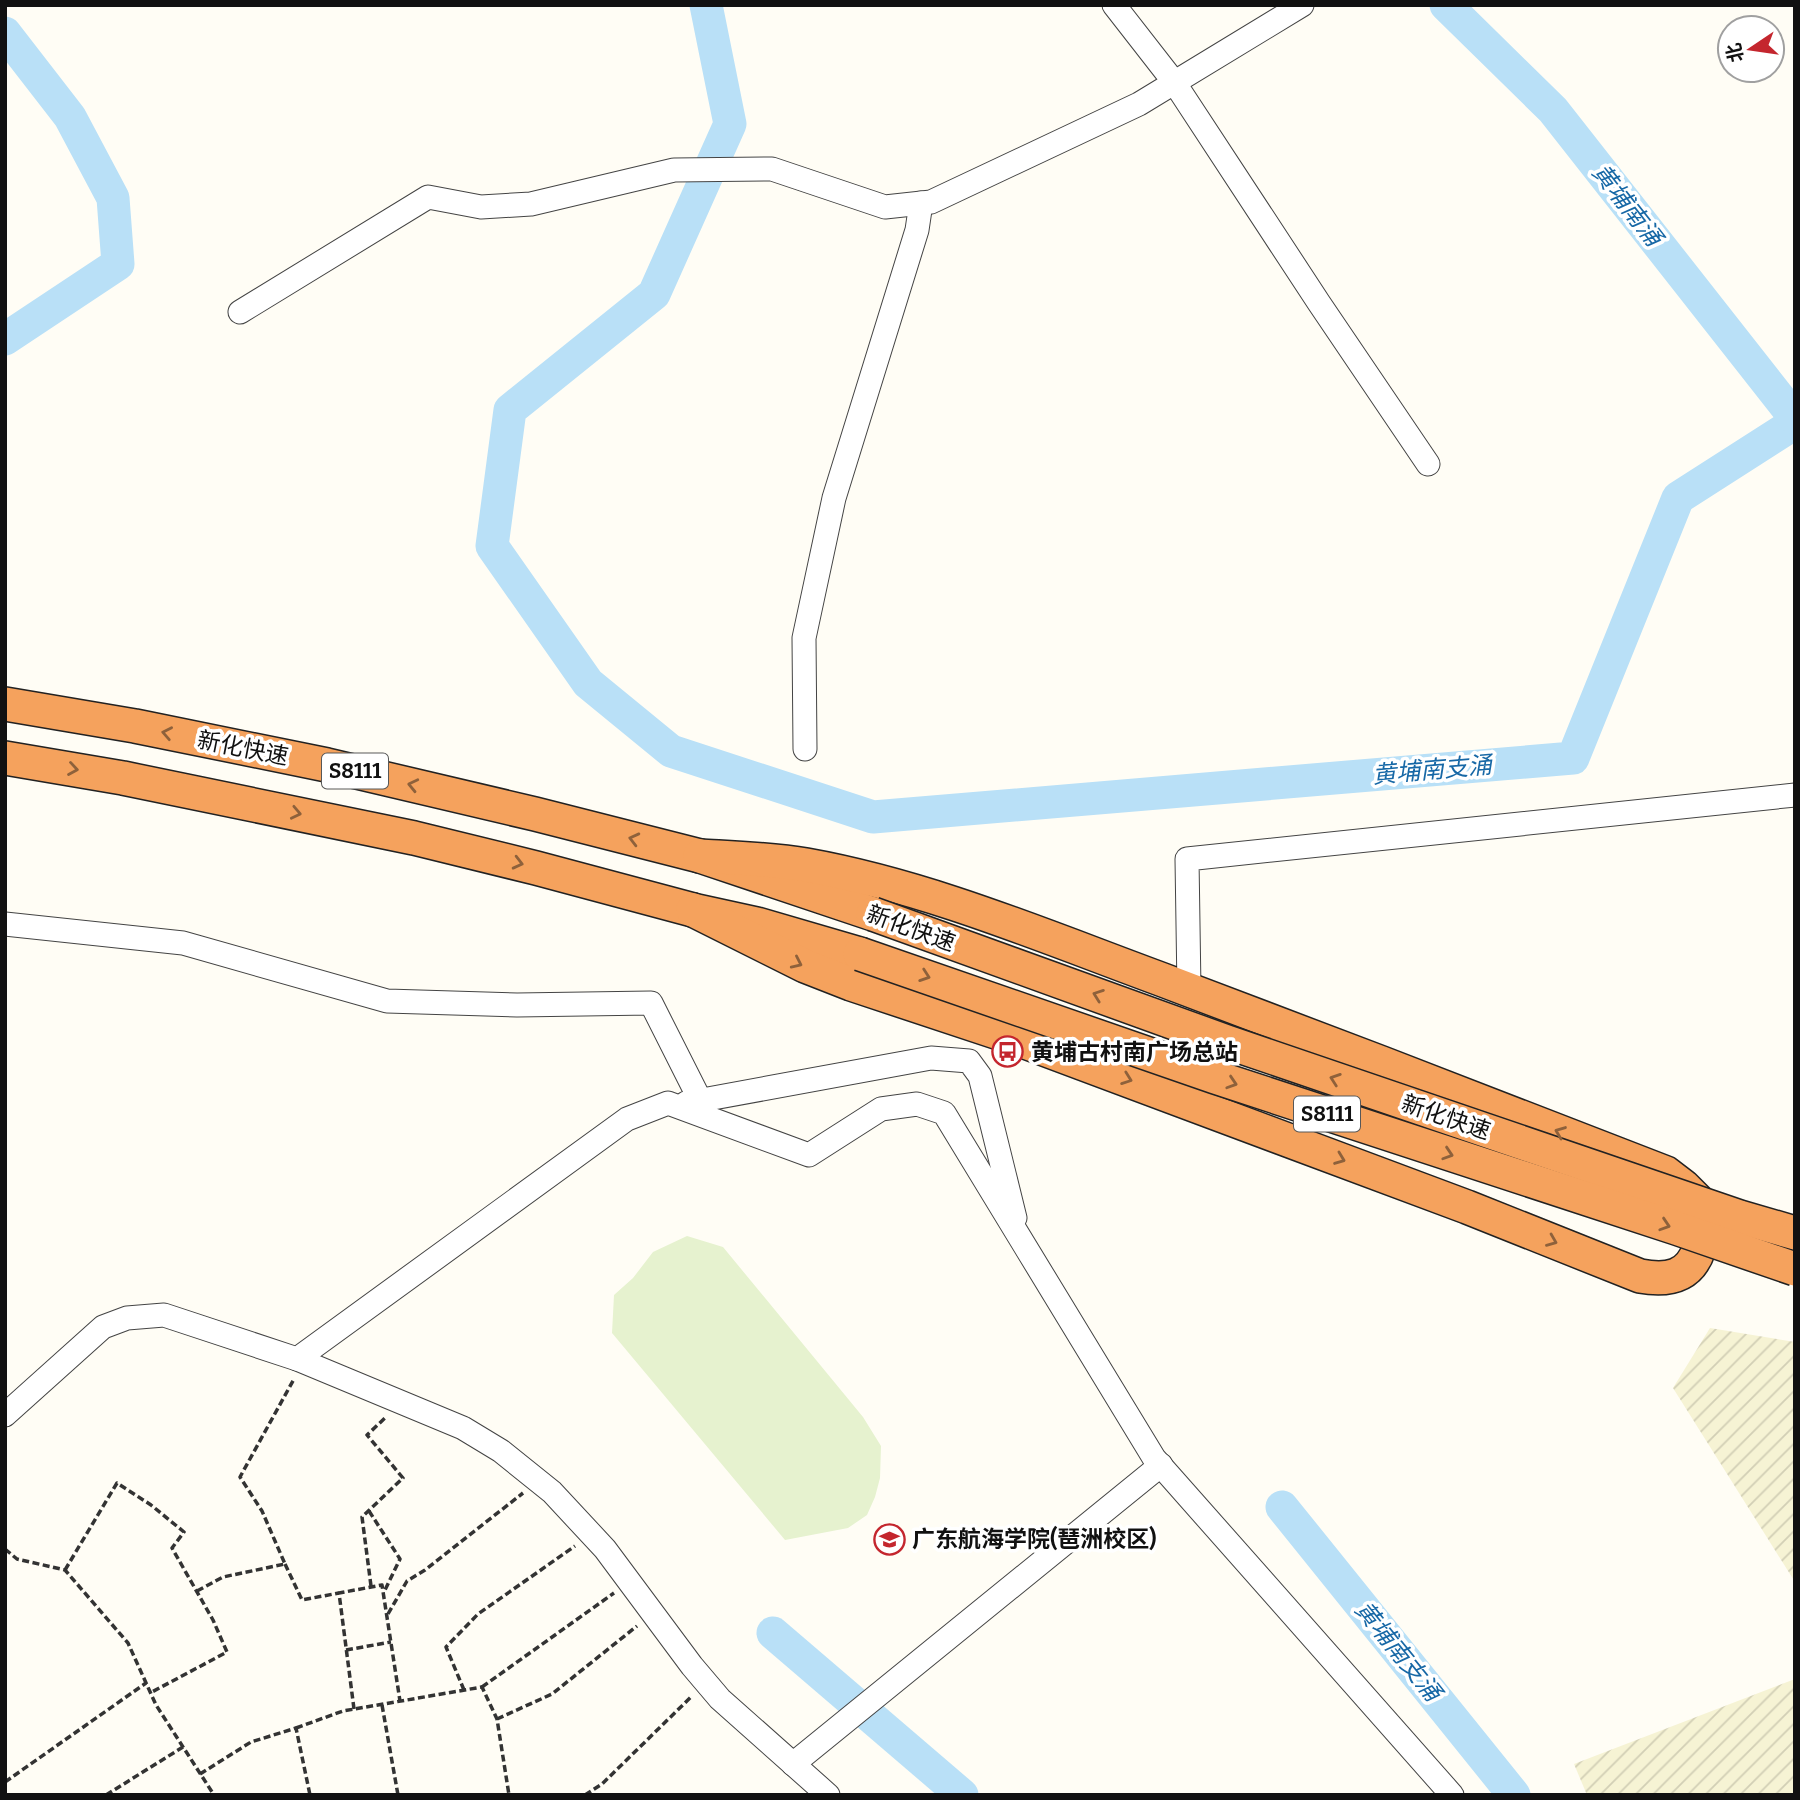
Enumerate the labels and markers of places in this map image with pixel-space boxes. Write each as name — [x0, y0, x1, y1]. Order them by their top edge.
bus stop icon: 黄埔古村南广场总站 — [991, 1035, 1025, 1069]
place label: 黄埔古村南广场总站 — [1031, 1038, 1238, 1066]
school or university icon: 广东航海学院(琶洲校区) — [872, 1522, 906, 1556]
place label: 广东航海学院(琶洲校区) — [912, 1525, 1157, 1553]

